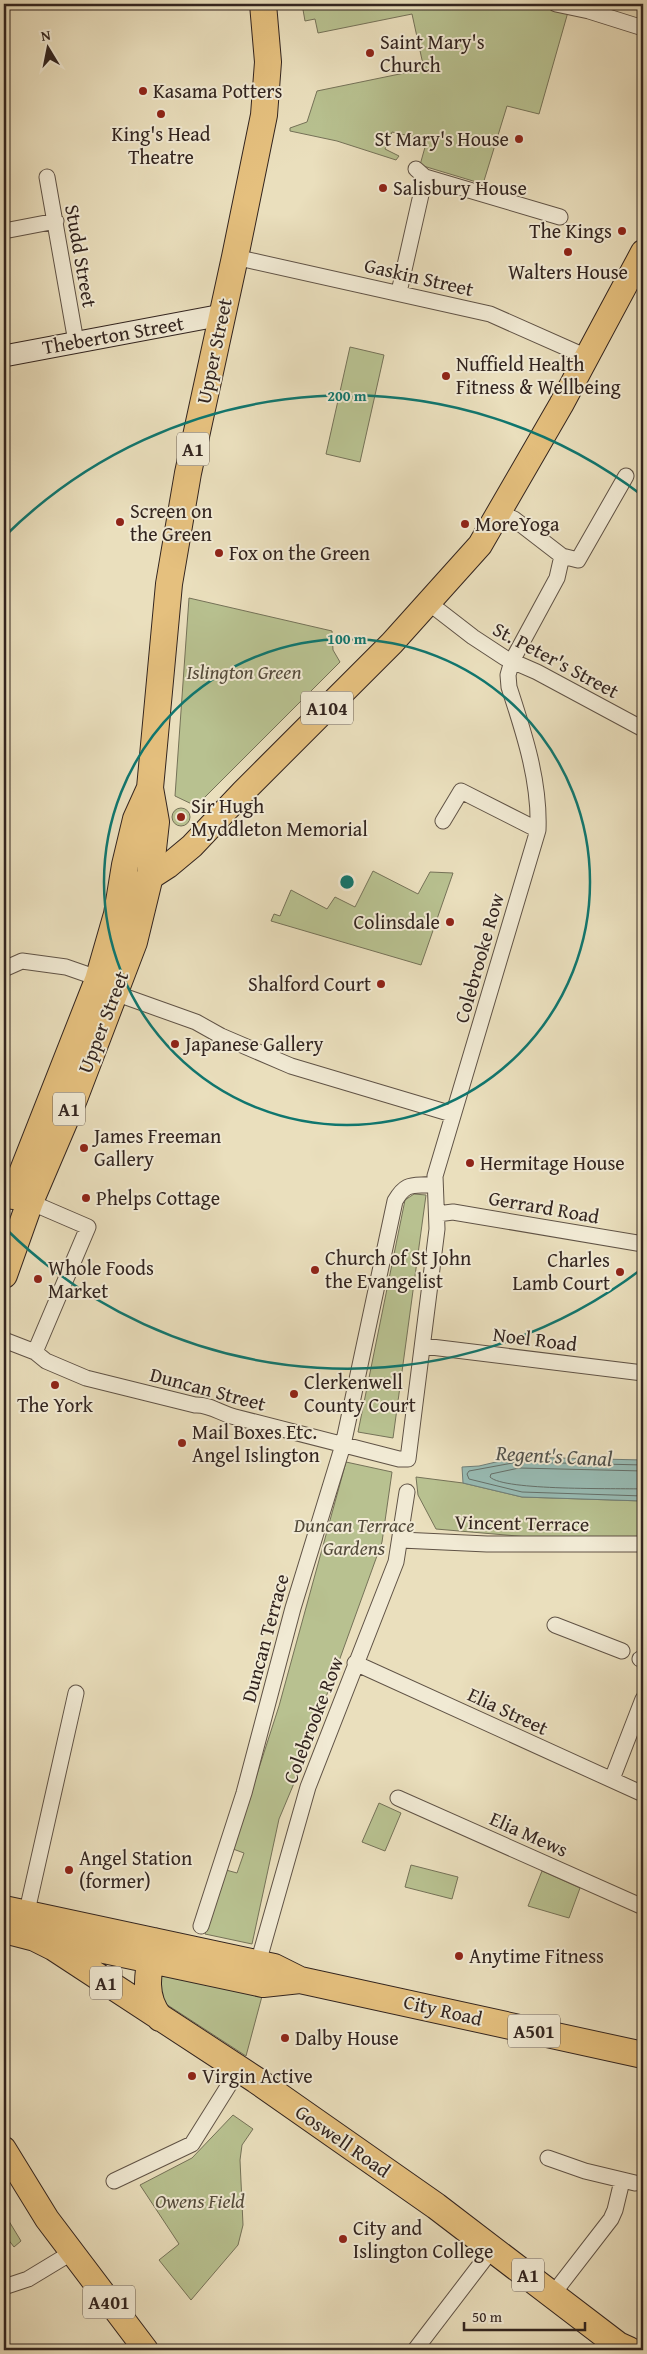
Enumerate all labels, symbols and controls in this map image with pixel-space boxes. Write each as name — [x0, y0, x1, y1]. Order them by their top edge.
north arrow — [22, 22, 72, 72]
text: N — [39, 24, 53, 46]
place label: Saint Mary's Church — [380, 27, 485, 79]
marker: Saint Mary's Church — [364, 47, 376, 59]
place label: Kasama Potters — [153, 76, 283, 105]
marker: Kasama Potters — [137, 85, 149, 97]
marker: King's Head Theatre — [155, 108, 167, 120]
place label: King's Head Theatre — [112, 119, 211, 171]
place label: St Mary's House — [375, 124, 509, 153]
marker: St Mary's House — [513, 133, 525, 145]
place label: Salisbury House — [393, 173, 527, 202]
marker: Salisbury House — [377, 182, 389, 194]
street label: Studd Street — [58, 202, 105, 310]
place label: The Kings — [529, 216, 612, 245]
marker: The Kings — [616, 225, 628, 237]
marker: Walters House — [562, 246, 574, 258]
street label: Gaskin Street — [362, 250, 477, 303]
place label: Walters House — [508, 257, 628, 286]
street label: Upper Street — [188, 295, 239, 406]
street label: Theberton Street — [40, 308, 186, 361]
place label: Nuffield Health Fitness & Wellbeing — [456, 349, 621, 401]
marker: Nuffield Health Fitness & Wellbeing — [440, 370, 452, 382]
text: 200 m — [327, 385, 367, 406]
road number: A1 — [177, 432, 209, 466]
place label: Screen on the Green — [130, 496, 212, 548]
place label: MoreYoga — [475, 509, 560, 538]
marker: Screen on the Green — [114, 516, 126, 528]
marker: MoreYoga — [459, 518, 471, 530]
place label: Fox on the Green — [229, 538, 370, 567]
marker: Fox on the Green — [213, 547, 225, 559]
street label: St. Peter's Street — [488, 614, 624, 705]
text: 100 m — [327, 628, 367, 649]
park label: Islington Green — [186, 657, 302, 686]
road number: A104 — [301, 691, 353, 724]
place label: Sir Hugh Myddleton Memorial — [191, 791, 368, 843]
marker: Sir Hugh Myddleton Memorial — [175, 811, 187, 823]
centre of rings — [338, 873, 356, 891]
street label: Colebrooke Row — [446, 889, 511, 1026]
place label: Colinsdale — [353, 907, 440, 936]
marker: Colinsdale — [444, 916, 456, 928]
street label: Upper Street — [70, 966, 135, 1077]
place label: Shalford Court — [248, 969, 371, 998]
marker: Shalford Court — [375, 978, 387, 990]
place label: Japanese Gallery — [182, 1029, 323, 1058]
marker: Japanese Gallery — [169, 1038, 181, 1050]
road number: A1 — [53, 1092, 85, 1126]
place label: James Freeman Gallery — [91, 1121, 221, 1173]
marker: James Freeman Gallery — [78, 1142, 90, 1154]
place label: Hermitage House — [480, 1148, 625, 1177]
marker: Hermitage House — [464, 1157, 476, 1169]
place label: Phelps Cottage — [96, 1183, 220, 1212]
street label: Gerrard Road — [486, 1183, 602, 1231]
marker: Phelps Cottage — [80, 1192, 92, 1204]
place label: Church of St John the Evangelist — [325, 1243, 471, 1295]
place label: Charles Lamb Court — [513, 1245, 610, 1297]
place label: Whole Foods Market — [48, 1253, 154, 1305]
marker: Church of St John the Evangelist — [309, 1264, 321, 1276]
marker: Charles Lamb Court — [614, 1266, 626, 1278]
marker: Whole Foods Market — [32, 1273, 44, 1285]
street label: Noel Road — [491, 1319, 579, 1358]
street label: Duncan Street — [147, 1359, 269, 1418]
place label: Clerkenwell County Court — [304, 1367, 416, 1419]
marker: The York — [49, 1379, 61, 1391]
marker: Clerkenwell County Court — [288, 1388, 300, 1400]
place label: The York — [17, 1390, 94, 1419]
place label: Mail Boxes Etc. Angel Islington — [192, 1417, 320, 1469]
marker: Mail Boxes Etc. Angel Islington — [176, 1437, 188, 1449]
water label: Regent's Canal — [494, 1437, 613, 1474]
street label: Vincent Terrace — [454, 1507, 590, 1538]
park label: Duncan Terrace Gardens — [293, 1510, 414, 1562]
street label: Duncan Terrace — [233, 1570, 296, 1705]
street label: Colebrooke Row — [275, 1651, 350, 1788]
street label: Elia Street — [463, 1679, 553, 1742]
street label: Elia Mews — [485, 1803, 573, 1864]
place label: Angel Station (former) — [79, 1843, 192, 1895]
marker: Angel Station (former) — [63, 1864, 75, 1876]
place label: Anytime Fitness — [469, 1941, 604, 1970]
marker: Anytime Fitness — [453, 1950, 465, 1962]
road number: A1 — [90, 1966, 122, 2000]
street label: City Road — [401, 1986, 486, 2033]
road number: A501 — [508, 2014, 560, 2048]
place label: Dalby House — [295, 2023, 399, 2052]
marker: Dalby House — [279, 2032, 291, 2044]
place label: Virgin Active — [202, 2061, 313, 2090]
marker: Virgin Active — [186, 2070, 198, 2082]
street label: Goswell Road — [290, 2097, 397, 2184]
park label: Owens Field — [155, 2186, 245, 2215]
place label: City and Islington College — [353, 2213, 493, 2265]
marker: City and Islington College — [337, 2233, 349, 2245]
road number: A1 — [512, 2258, 544, 2292]
road number: A401 — [83, 2286, 135, 2318]
scale bar — [464, 2299, 586, 2331]
text: 50 m — [472, 2306, 503, 2327]

